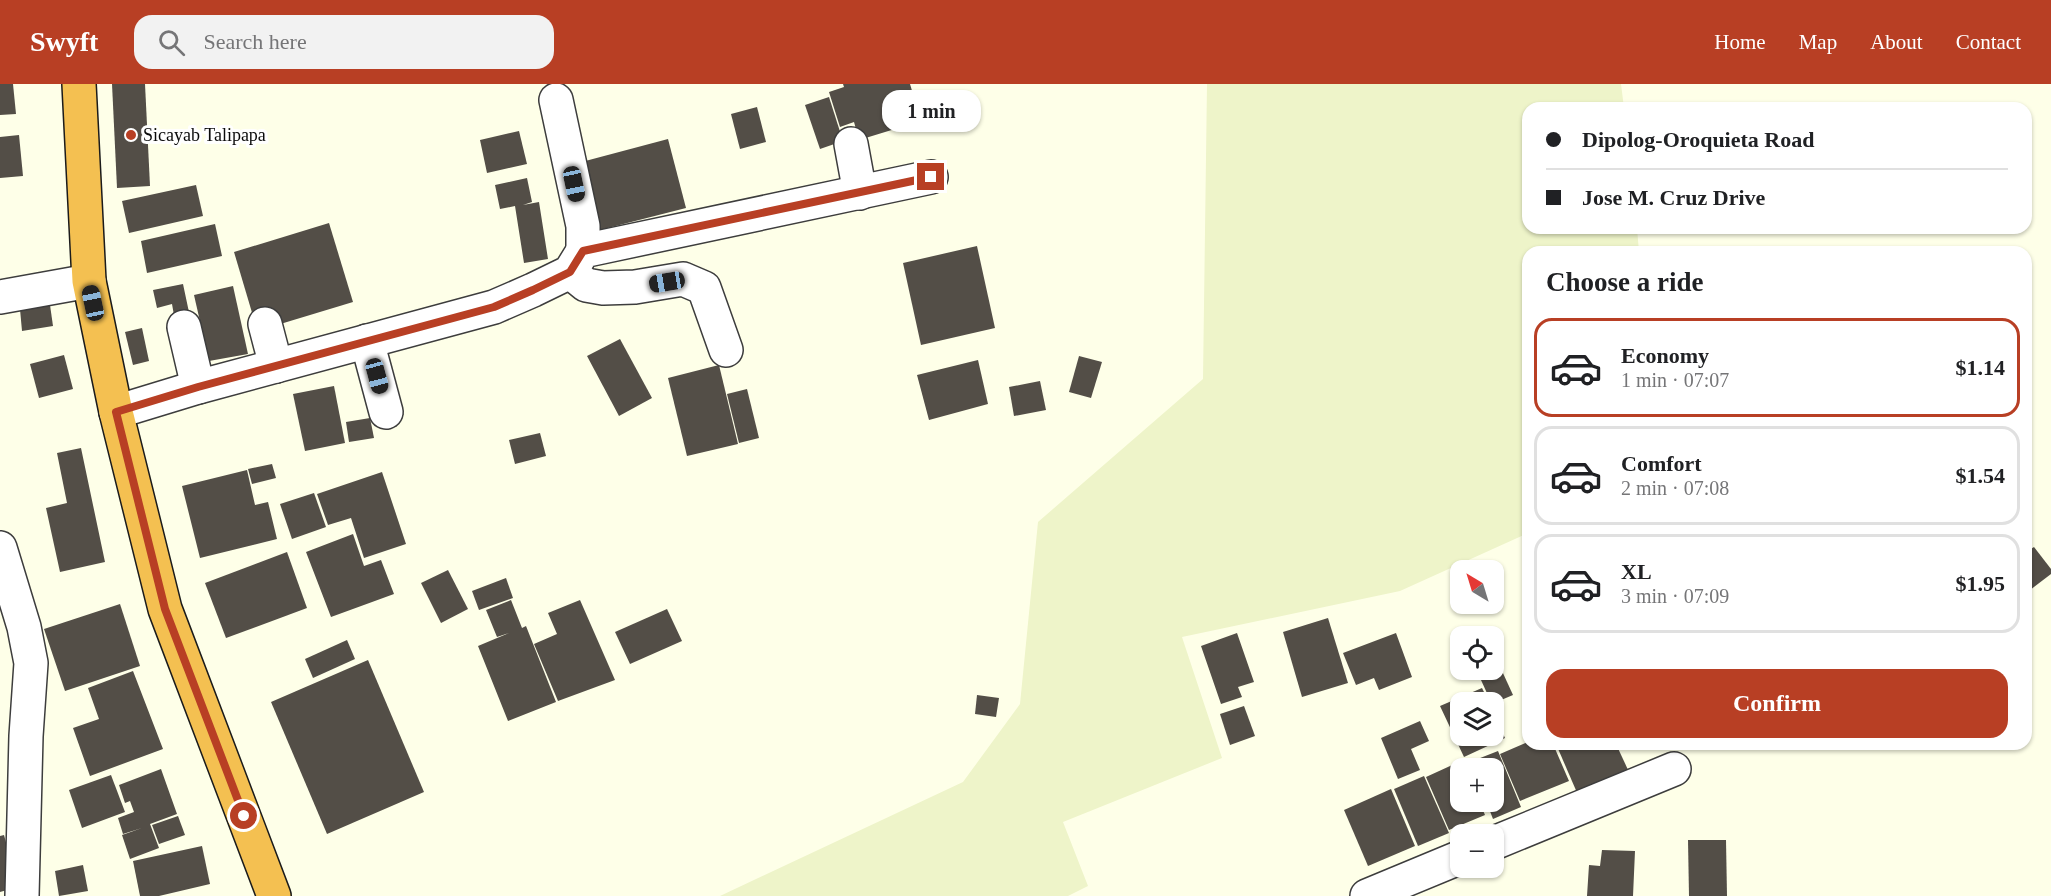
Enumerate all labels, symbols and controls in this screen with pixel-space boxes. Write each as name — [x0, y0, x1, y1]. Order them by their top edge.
search box — [134, 15, 554, 69]
text: Swyft — [30, 26, 98, 57]
icon: search — [155, 26, 188, 59]
text: Search here — [203, 29, 307, 54]
text: Home — [1714, 30, 1766, 54]
text: Map — [1799, 30, 1837, 54]
text: About — [1870, 30, 1923, 54]
text: Contact — [1956, 30, 2021, 54]
callout: 1 min — [882, 90, 980, 132]
text: 1 min — [907, 100, 956, 122]
place label: Sicayab Talipapa — [143, 125, 266, 145]
text: Dipolog-Oroquieta Road — [1582, 127, 1814, 152]
marker: Sicayab Talipapa — [124, 128, 138, 142]
route end — [917, 163, 944, 190]
car — [561, 165, 587, 203]
text: Jose M. Cruz Drive — [1582, 185, 1765, 210]
text: Choose a ride — [1546, 267, 1704, 297]
car — [648, 270, 686, 294]
car — [80, 284, 106, 322]
icon: car — [1549, 341, 1603, 395]
text: Economy — [1621, 343, 1709, 368]
text: $1.14 — [1956, 355, 2005, 380]
car — [364, 356, 390, 396]
text: 1 min · 07:07 — [1621, 369, 1729, 391]
icon: car — [1549, 449, 1603, 503]
text: Comfort — [1621, 451, 1702, 476]
text: $1.54 — [1956, 463, 2005, 488]
text: 2 min · 07:08 — [1621, 477, 1729, 499]
icon: car — [1549, 557, 1603, 611]
text: XL — [1621, 559, 1652, 584]
north arrow — [1450, 560, 1504, 614]
map controls — [1450, 560, 1504, 878]
text: $1.95 — [1956, 571, 2005, 596]
text: 3 min · 07:09 — [1621, 585, 1729, 607]
button: locate — [1450, 626, 1504, 680]
button: Confirm — [1546, 669, 2008, 738]
button: layers — [1450, 692, 1504, 746]
button: + — [1450, 758, 1504, 812]
route start — [230, 802, 257, 829]
button: − — [1450, 824, 1504, 878]

